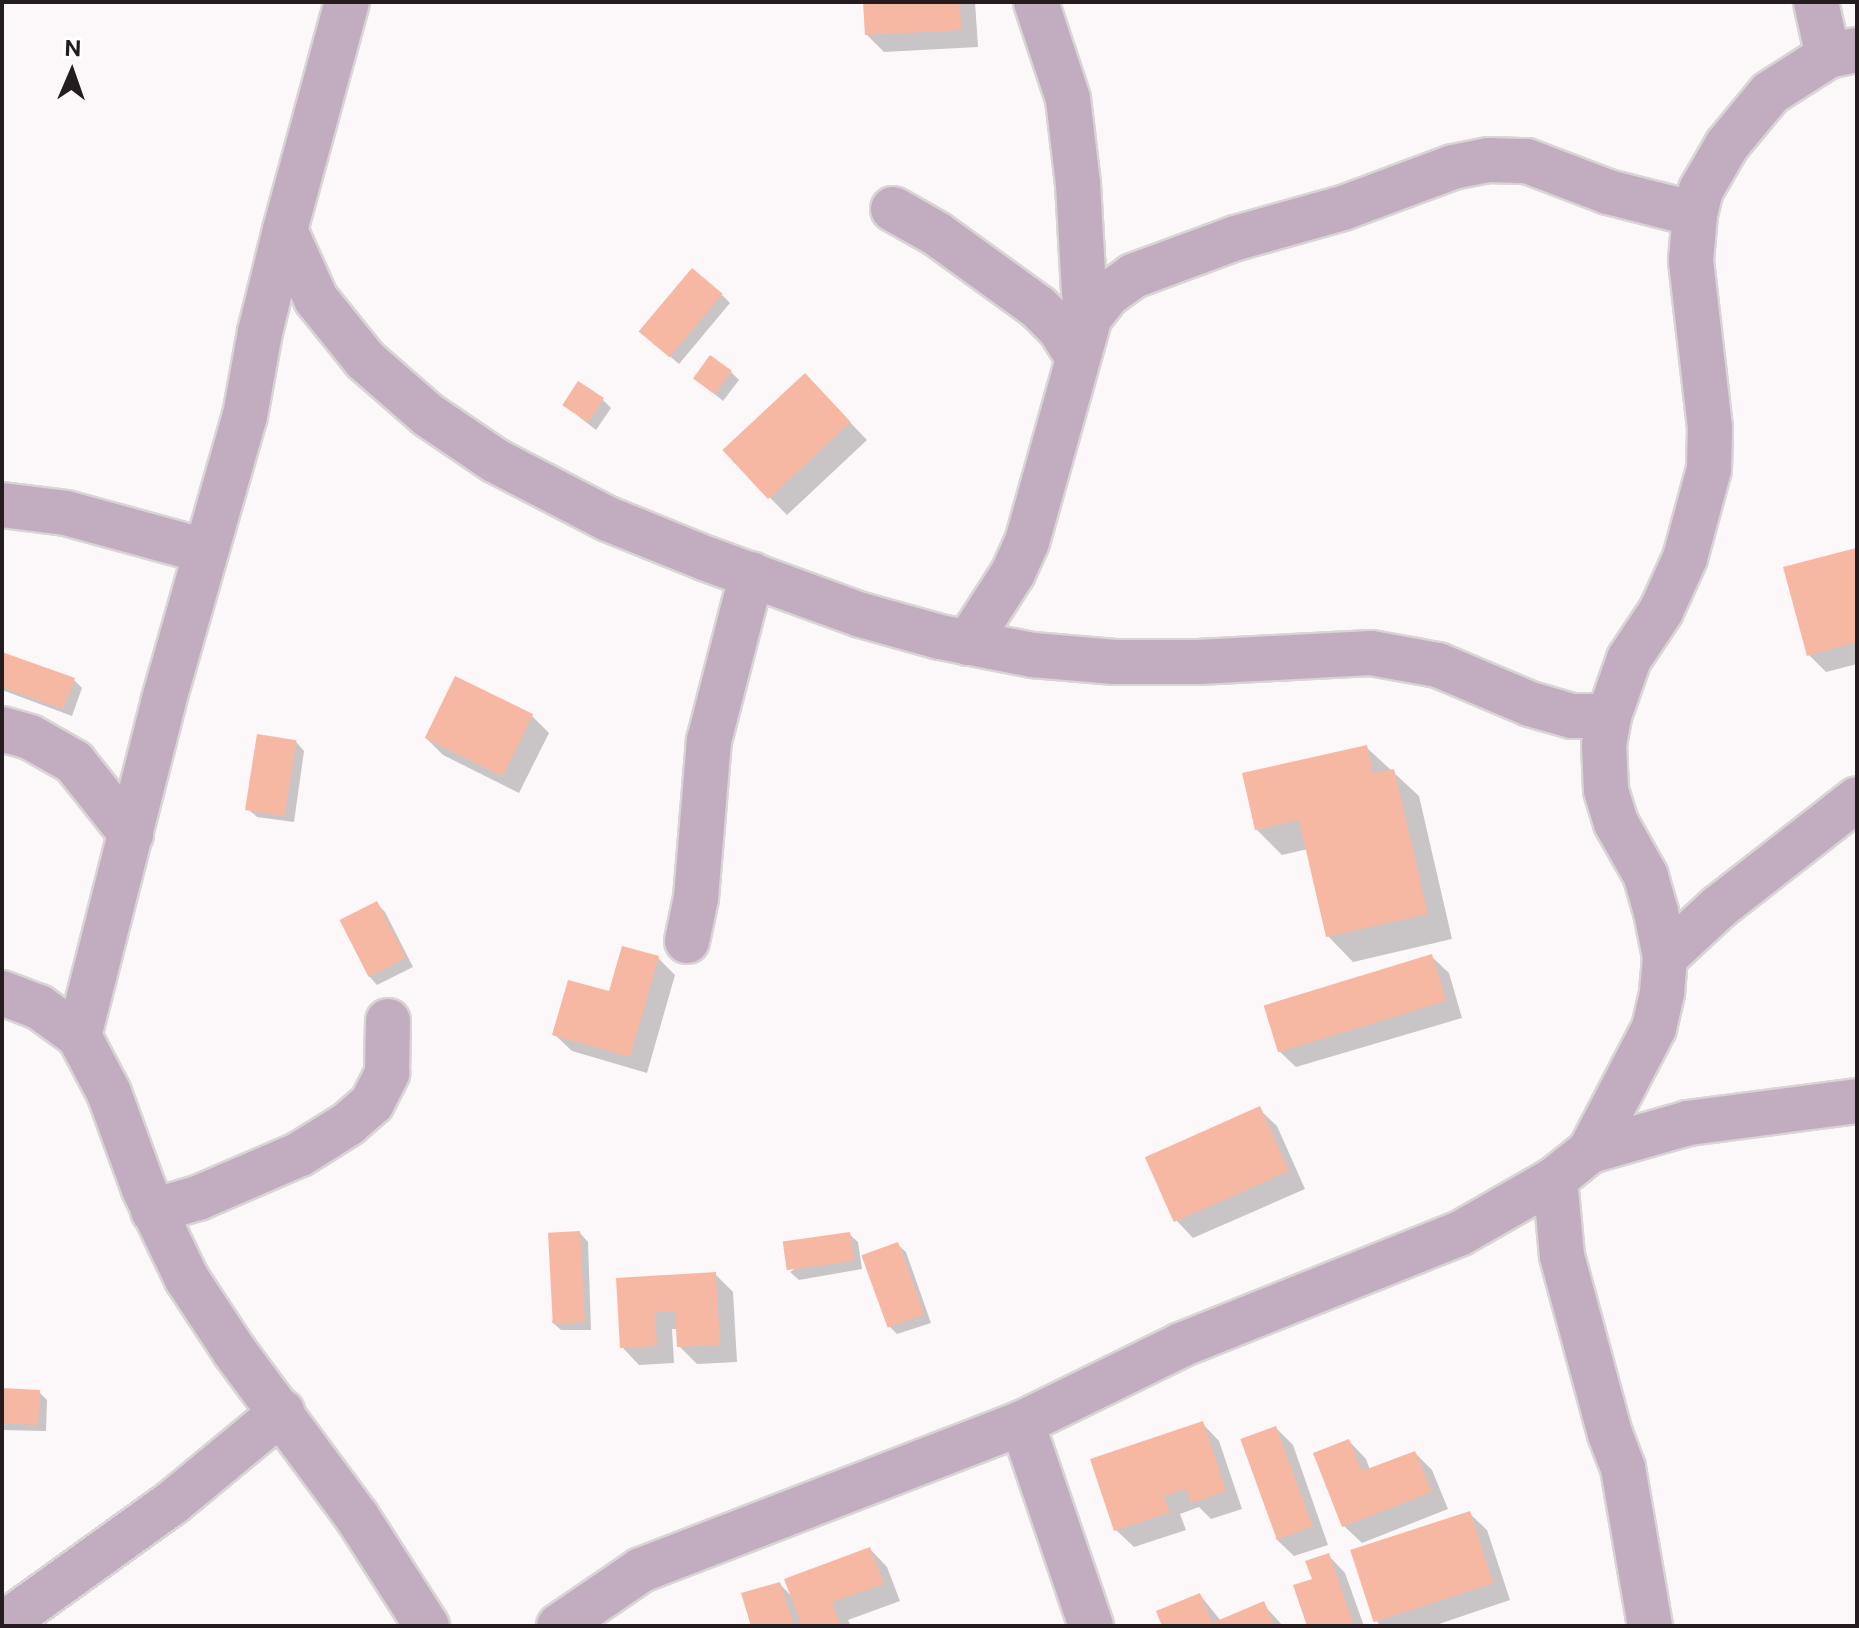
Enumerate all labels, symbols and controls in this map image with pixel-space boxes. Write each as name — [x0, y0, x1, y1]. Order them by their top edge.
north arrow — [32, 32, 112, 112]
text: N — [64, 35, 82, 61]

